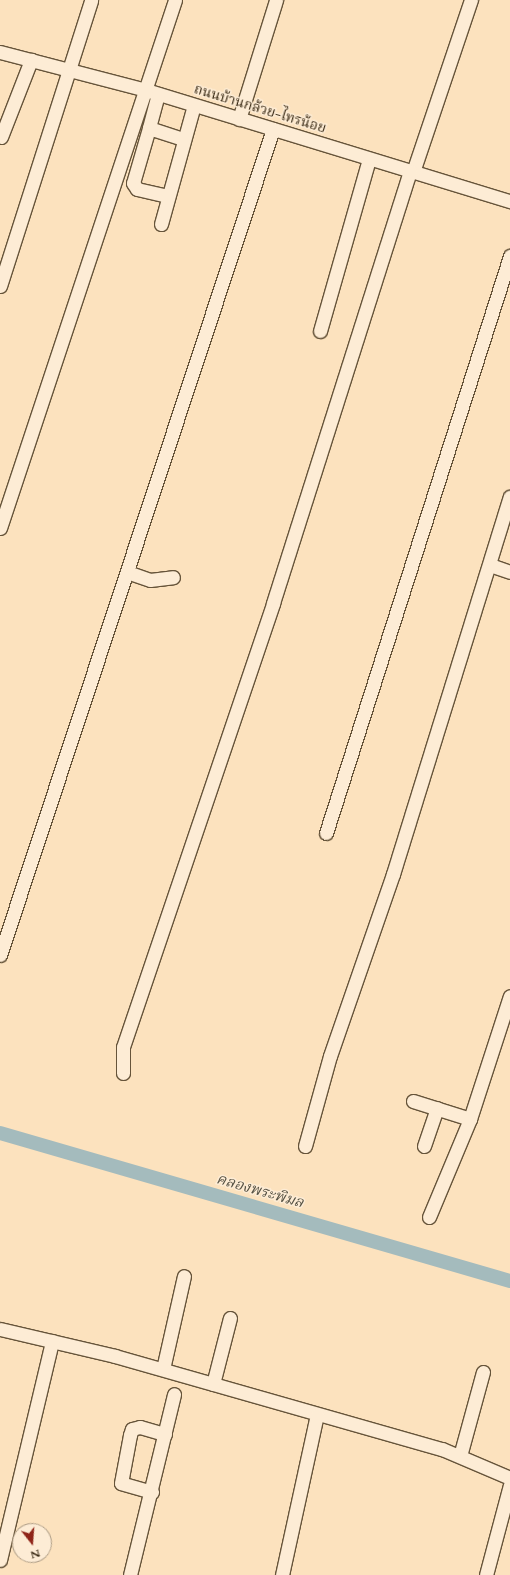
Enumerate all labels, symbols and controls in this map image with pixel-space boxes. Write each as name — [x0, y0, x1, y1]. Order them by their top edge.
street label: ถนนบ้านกล้วย-ไทรน้อย — [192, 81, 328, 137]
water label: คลองพระพิมล — [214, 1170, 306, 1212]
north arrow — [12, 1523, 52, 1563]
text: N — [29, 1545, 42, 1563]

